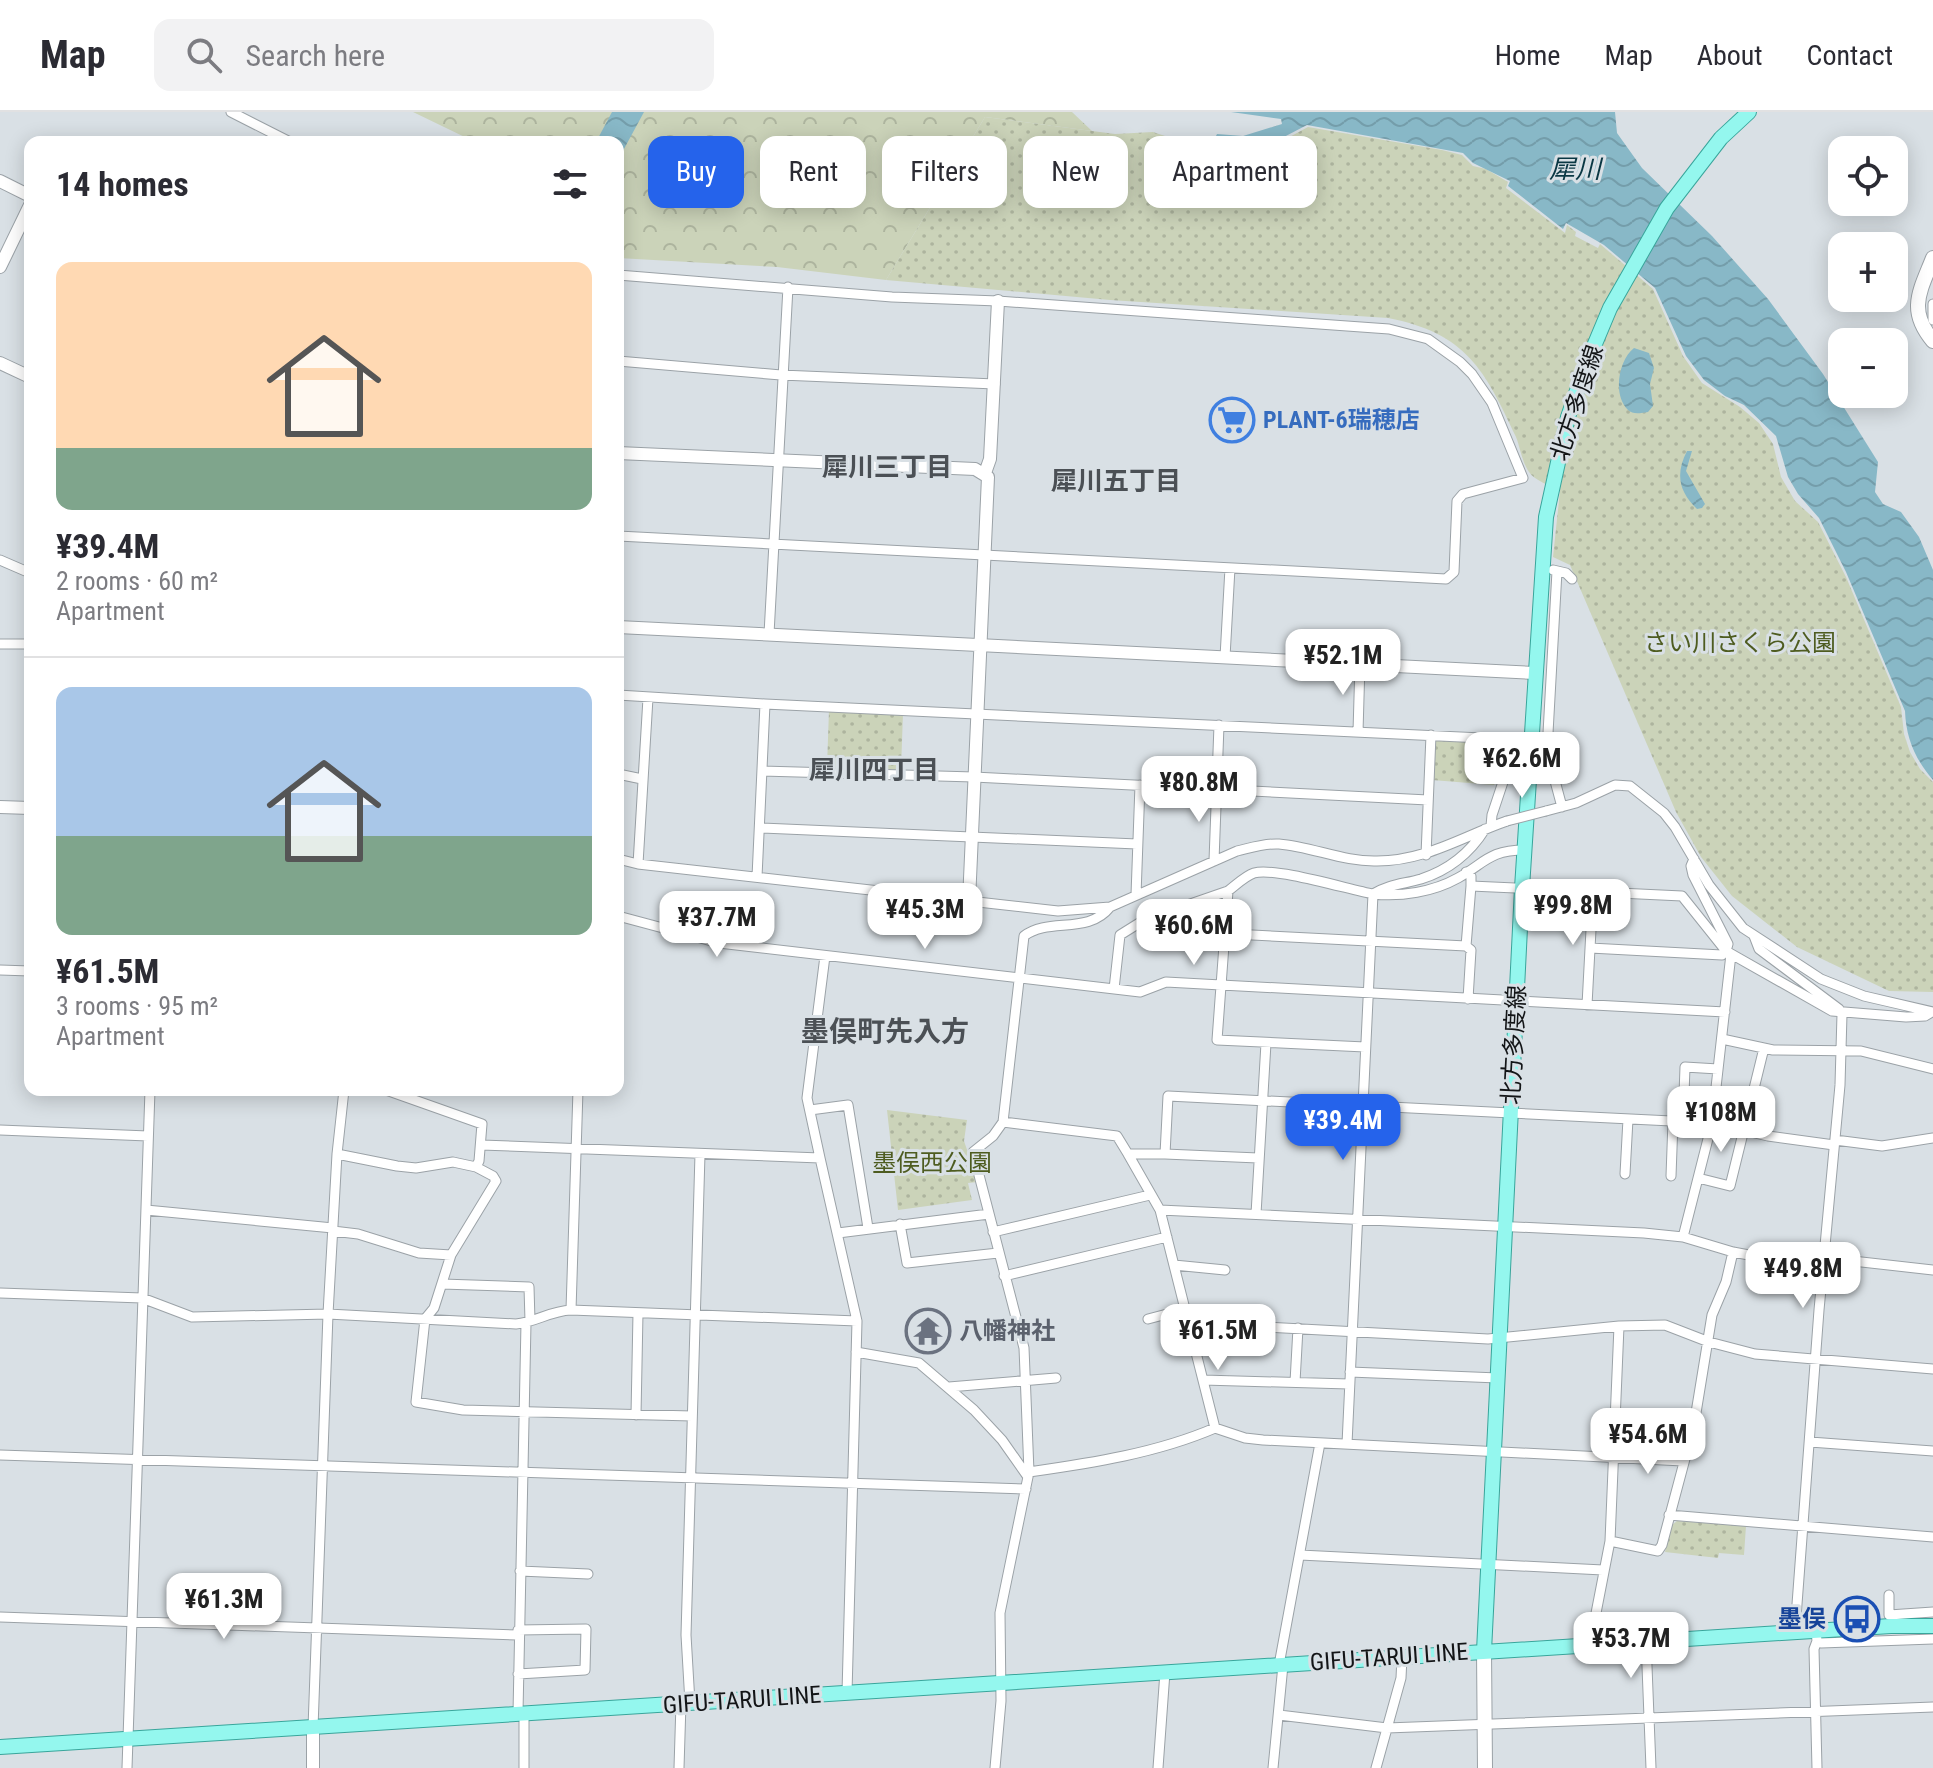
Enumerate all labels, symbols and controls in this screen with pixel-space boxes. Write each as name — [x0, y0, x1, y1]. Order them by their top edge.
search box — [154, 19, 714, 91]
text: Map — [40, 33, 106, 77]
icon: search — [182, 33, 226, 77]
text: Search here — [246, 38, 385, 73]
text: Home — [1495, 39, 1560, 72]
text: Map — [1604, 39, 1653, 72]
text: About — [1697, 39, 1763, 72]
text: Contact — [1807, 39, 1893, 72]
chip: Buy — [648, 136, 744, 208]
chip: Rent — [760, 136, 866, 208]
chip: Filters — [882, 136, 1007, 208]
chip: New — [1023, 136, 1128, 208]
chip: Apartment — [1144, 136, 1317, 208]
map controls — [1828, 136, 1908, 408]
button: locate — [1828, 136, 1908, 216]
water label: 犀川 — [1549, 154, 1604, 184]
icon: filters — [548, 162, 592, 206]
text: 14 homes — [56, 164, 189, 204]
button: + — [1828, 232, 1908, 312]
icon: home — [252, 314, 396, 458]
button: − — [1828, 328, 1908, 408]
street label: 北方多度線 — [1545, 342, 1609, 464]
supermarket icon: PLANT-6瑞穂店 — [1208, 396, 1256, 444]
place label: PLANT-6瑞穂店 — [1263, 406, 1420, 434]
district label: 犀川三丁目 — [822, 452, 952, 482]
district label: 犀川五丁目 — [1051, 466, 1181, 496]
text: ¥39.4M — [56, 526, 159, 566]
text: 2 rooms · 60 m² — [56, 566, 218, 596]
text: Apartment — [56, 596, 165, 626]
pin: ¥52.1M — [1278, 629, 1408, 697]
park label: さい川さくら公園 — [1644, 629, 1836, 657]
text: ¥52.1M — [1303, 640, 1383, 670]
pin: ¥62.6M — [1457, 732, 1587, 800]
icon: home — [252, 739, 396, 883]
text: ¥62.6M — [1482, 743, 1562, 773]
district label: 犀川四丁目 — [809, 755, 939, 785]
pin: ¥80.8M — [1134, 756, 1264, 824]
text: ¥80.8M — [1159, 767, 1239, 797]
pin: ¥99.8M — [1508, 879, 1638, 947]
pin: ¥45.3M — [860, 883, 990, 951]
text: ¥99.8M — [1533, 890, 1613, 920]
pin: ¥37.7M — [652, 891, 782, 959]
text: ¥45.3M — [885, 894, 965, 924]
pin: ¥60.6M — [1129, 899, 1259, 967]
text: ¥37.7M — [677, 902, 757, 932]
text: ¥60.6M — [1154, 910, 1234, 940]
text: ¥61.5M — [56, 951, 159, 991]
street label: 北方多度線 — [1497, 984, 1531, 1106]
text: 3 rooms · 95 m² — [56, 991, 218, 1021]
district label: 墨俣町先入方 — [801, 1015, 969, 1048]
text: Apartment — [56, 1021, 165, 1051]
pin: ¥108M — [1665, 1086, 1777, 1154]
pin: ¥39.4M — [1278, 1094, 1408, 1162]
text: ¥108M — [1685, 1097, 1757, 1127]
text: ¥39.4M — [1303, 1105, 1383, 1135]
park label: 墨俣西公園 — [872, 1149, 992, 1177]
pin: ¥49.8M — [1738, 1242, 1868, 1310]
text: ¥49.8M — [1763, 1253, 1843, 1283]
pin: ¥61.5M — [1153, 1304, 1283, 1372]
temple icon: 八幡神社 — [904, 1307, 952, 1355]
text: ¥61.5M — [1178, 1315, 1258, 1345]
place label: 八幡神社 — [959, 1317, 1055, 1345]
pin: ¥54.6M — [1583, 1408, 1713, 1476]
text: ¥54.6M — [1608, 1419, 1688, 1449]
pin: ¥61.3M — [159, 1573, 289, 1641]
text: ¥61.3M — [184, 1584, 264, 1614]
bus stop icon: 墨俣 — [1833, 1595, 1881, 1643]
place label: 墨俣 — [1778, 1605, 1826, 1633]
pin: ¥53.7M — [1566, 1612, 1696, 1680]
text: ¥53.7M — [1591, 1623, 1671, 1653]
street label: GIFU-TARUI LINE — [1309, 1638, 1469, 1676]
street label: GIFU-TARUI LINE — [662, 1681, 822, 1719]

